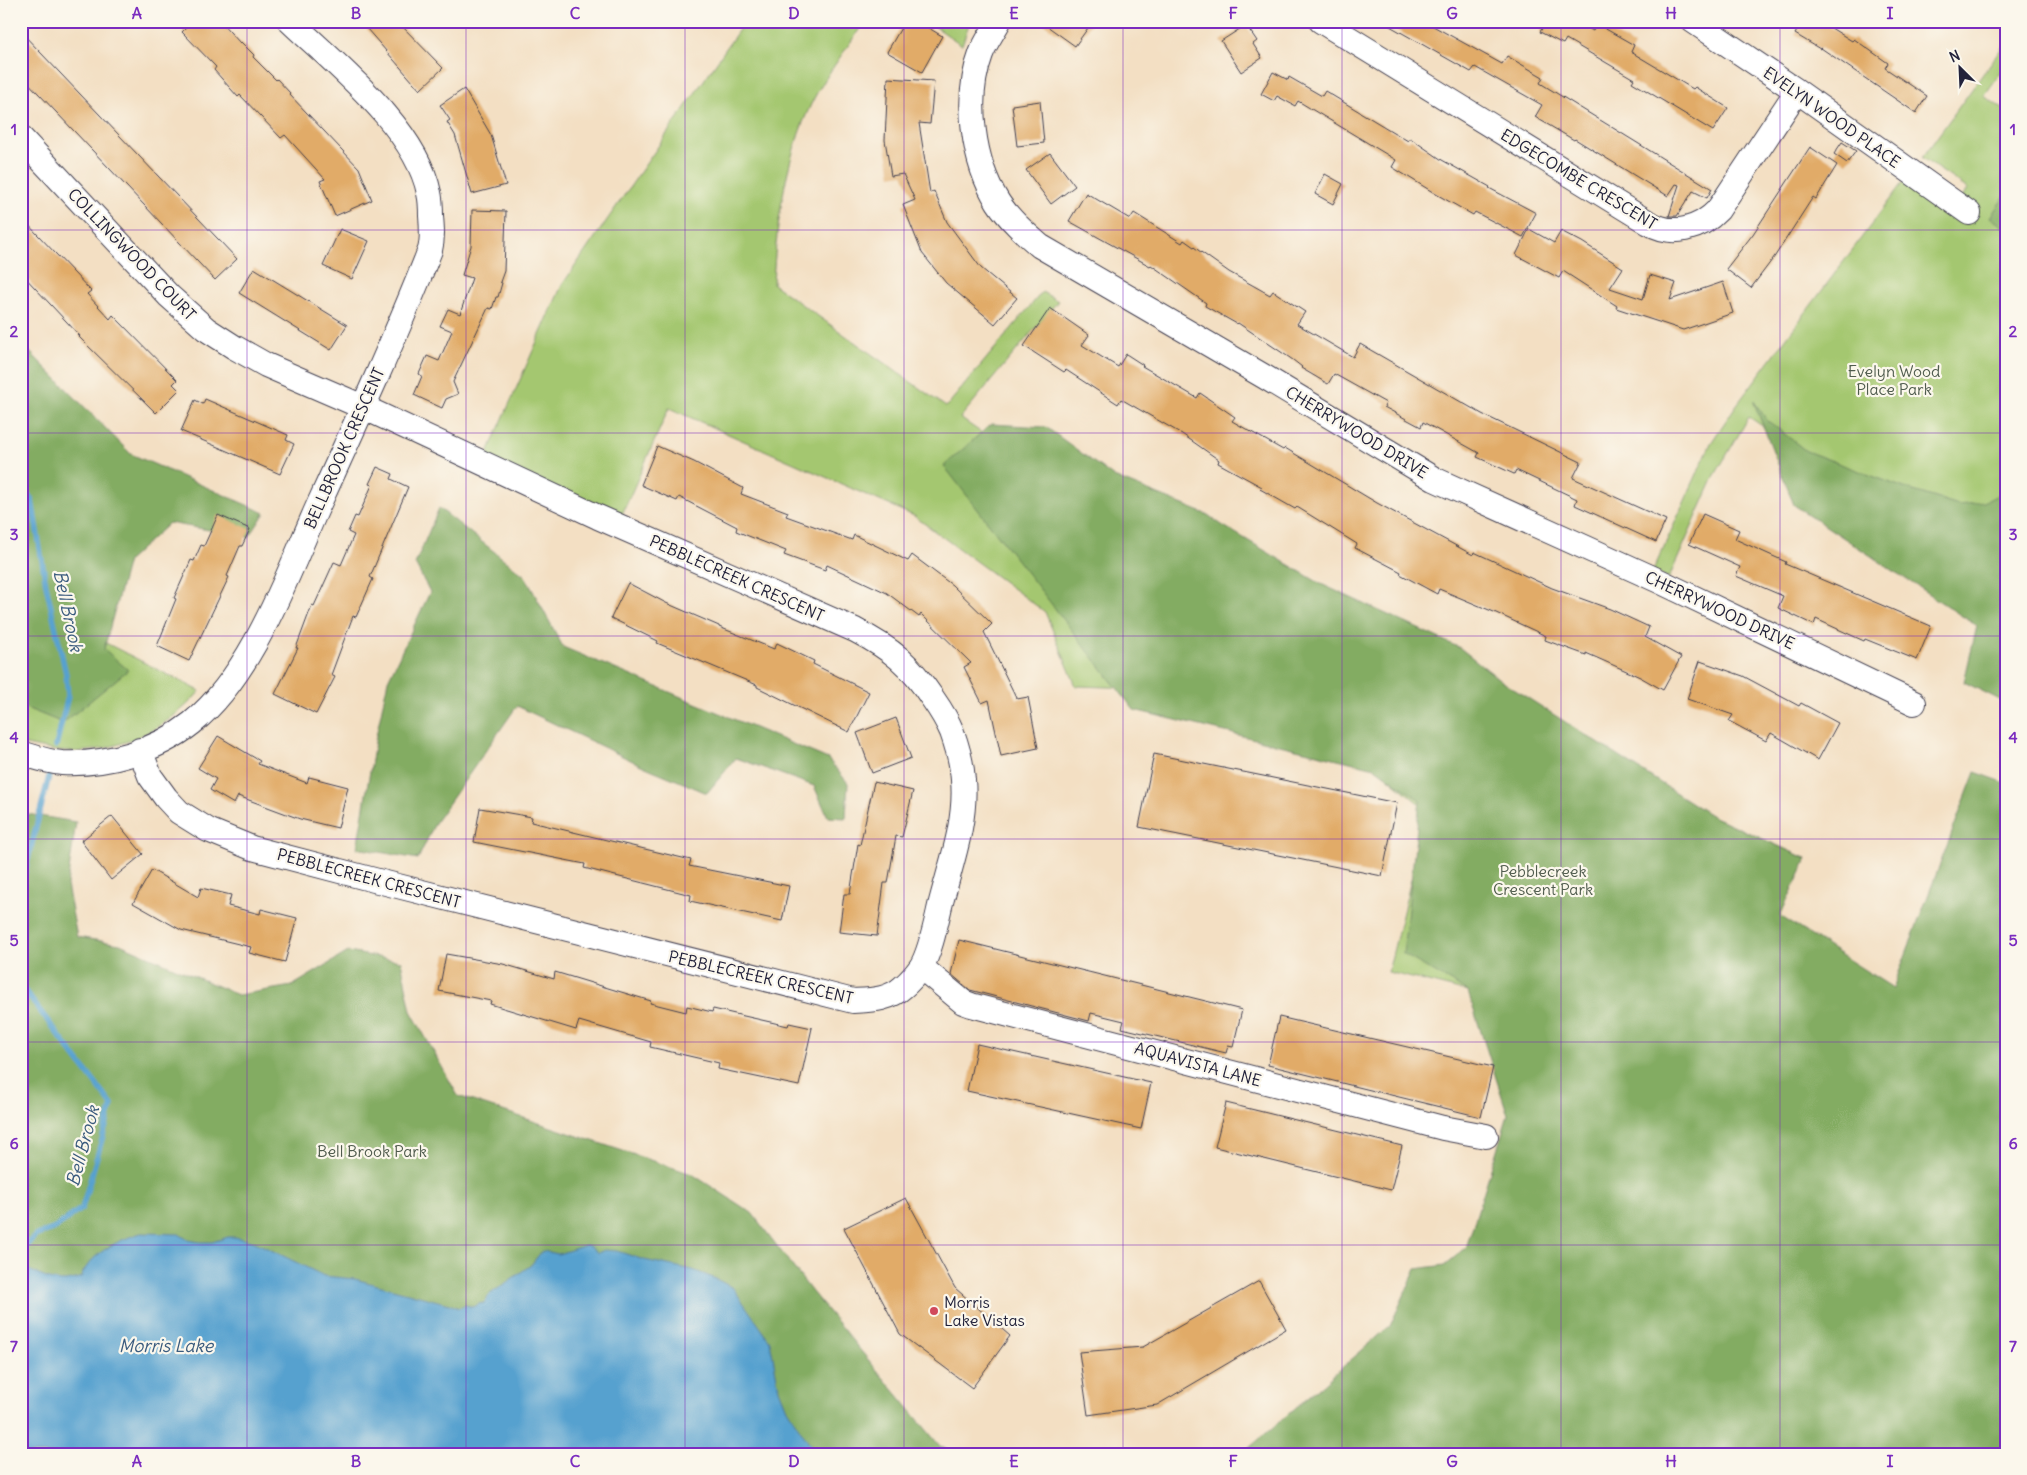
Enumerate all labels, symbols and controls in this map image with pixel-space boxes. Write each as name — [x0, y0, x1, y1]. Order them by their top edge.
text: A — [132, 3, 142, 23]
text: B — [351, 3, 362, 23]
text: C — [570, 3, 581, 23]
text: D — [788, 3, 800, 23]
text: E — [1009, 3, 1019, 23]
text: F — [1228, 3, 1238, 23]
text: G — [1446, 3, 1458, 23]
text: H — [1665, 3, 1677, 23]
text: I — [1887, 3, 1894, 23]
north arrow — [1934, 42, 1984, 92]
text: N — [1947, 46, 1963, 66]
street label: EVELYN WOOD PLACE — [1760, 62, 1904, 172]
text: 1 — [11, 119, 17, 139]
text: 1 — [2010, 119, 2016, 139]
street label: EDGECOMBE CRESCENT — [1497, 124, 1661, 234]
street label: COLLINGWOOD COURT — [64, 184, 200, 324]
text: 2 — [10, 321, 19, 341]
text: 2 — [2009, 321, 2018, 341]
park label: Evelyn Wood Place Park — [1848, 361, 1940, 399]
street label: BELLBROOK CRESCENT — [299, 364, 389, 532]
street label: CHERRYWOOD DRIVE — [1282, 382, 1432, 482]
text: 3 — [9, 524, 19, 544]
text: 3 — [2008, 524, 2018, 544]
street label: PEBBLECREEK CRESCENT — [647, 530, 827, 626]
street label: CHERRYWOOD DRIVE — [1642, 567, 1798, 653]
water label: Bell Brook — [49, 568, 89, 655]
text: 4 — [9, 727, 19, 747]
text: 4 — [2008, 727, 2018, 747]
street label: PEBBLECREEK CRESCENT — [275, 844, 463, 912]
park label: Pebblecreek Crescent Park — [1493, 861, 1593, 899]
text: 5 — [9, 930, 19, 950]
text: 5 — [2008, 930, 2018, 950]
street label: PEBBLECREEK CRESCENT — [667, 946, 855, 1008]
street label: AQUAVISTA LANE — [1133, 1037, 1263, 1091]
water label: Bell Brook — [61, 1101, 105, 1189]
text: 6 — [9, 1133, 19, 1153]
text: 6 — [2008, 1133, 2018, 1153]
park label: Bell Brook Park — [317, 1141, 427, 1161]
place label: Morris Lake Vistas — [944, 1292, 1025, 1330]
marker: Morris Lake Vistas — [928, 1305, 940, 1317]
water label: Morris Lake — [119, 1334, 215, 1357]
text: 7 — [10, 1336, 18, 1356]
text: 7 — [2009, 1336, 2017, 1356]
text: A — [132, 1451, 142, 1471]
text: B — [351, 1451, 362, 1471]
text: C — [570, 1451, 581, 1471]
text: D — [788, 1451, 800, 1471]
text: E — [1009, 1451, 1019, 1471]
text: F — [1228, 1451, 1238, 1471]
text: G — [1446, 1451, 1458, 1471]
text: H — [1665, 1451, 1677, 1471]
text: I — [1887, 1451, 1894, 1471]

